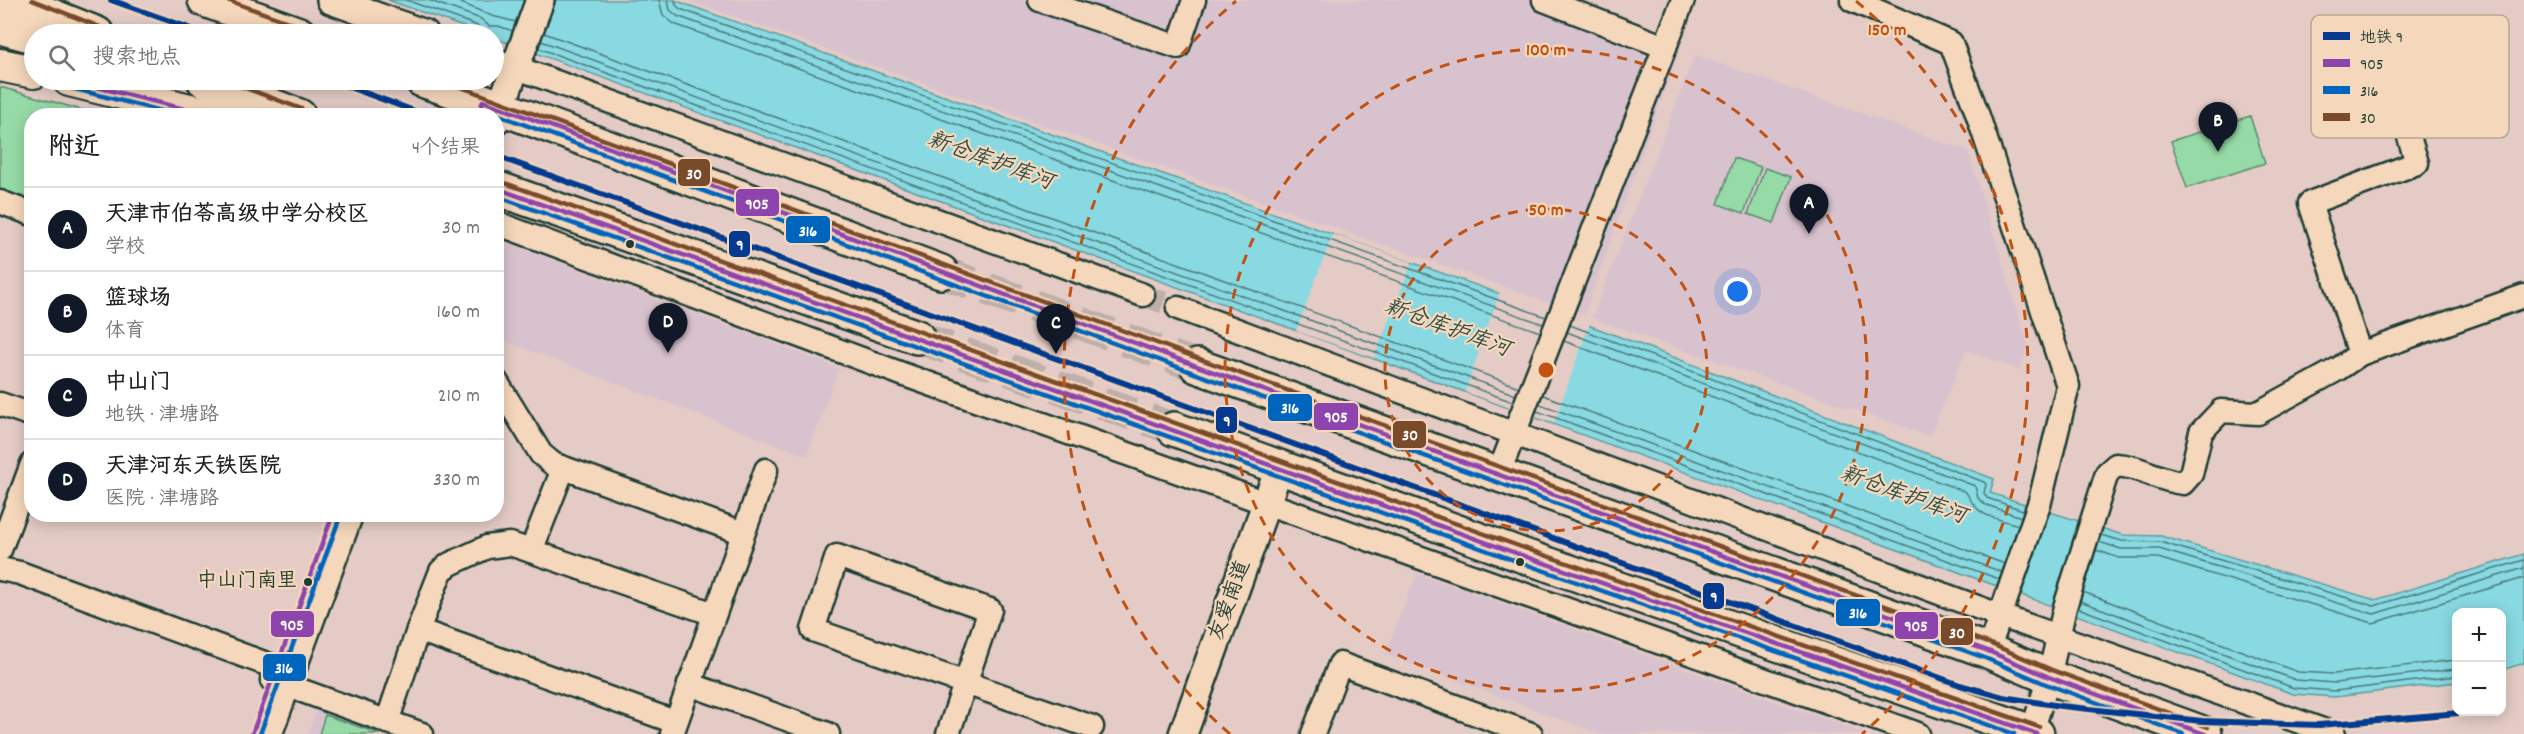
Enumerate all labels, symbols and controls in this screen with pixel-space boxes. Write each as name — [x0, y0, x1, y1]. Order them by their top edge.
legend — [2311, 15, 2509, 138]
text: 150 m — [1868, 19, 1906, 44]
search box — [24, 24, 504, 90]
text: 地铁 9 — [2360, 27, 2403, 50]
text: 100 m — [1526, 39, 1566, 64]
icon: search — [45, 41, 78, 74]
text: 搜索地点 — [93, 43, 181, 74]
text: 905 — [2360, 54, 2383, 77]
text: 316 — [2360, 81, 2379, 104]
pin: B — [2198, 102, 2238, 152]
text: 30 — [2360, 108, 2376, 131]
water label: 新仓库护库河 — [923, 125, 1060, 200]
text: 附近 — [48, 130, 100, 167]
text: 4个结果 — [412, 135, 480, 163]
line badge: 30 — [677, 158, 711, 187]
text: 30 — [686, 164, 702, 187]
pin: A — [1790, 184, 1828, 234]
line badge: 905 — [735, 188, 780, 217]
text: 905 — [745, 194, 769, 217]
text: 50 m — [1529, 199, 1563, 224]
text: 天津市伯苓高级中学分校区 — [105, 200, 369, 231]
text: A — [62, 215, 73, 243]
text: 30 m — [442, 215, 480, 243]
line badge: 316 — [785, 215, 831, 244]
text: 316 — [799, 221, 817, 244]
line badge: 9 — [728, 230, 751, 258]
text: 学校 — [105, 234, 145, 262]
text: 9 — [736, 235, 744, 258]
unlabelled marker — [624, 238, 636, 250]
your location — [1723, 277, 1752, 306]
text: 篮球场 — [105, 284, 171, 315]
water label: 新仓库护库河 — [1380, 292, 1517, 367]
text: B — [63, 299, 72, 327]
text: 160 m — [437, 299, 480, 327]
pin: D — [648, 304, 688, 353]
pin: C — [1036, 304, 1076, 354]
text: 体育 — [105, 318, 145, 346]
centre of rings — [1536, 360, 1556, 380]
text: 中山门 — [105, 368, 171, 399]
text: C — [63, 383, 72, 411]
text: 210 m — [438, 383, 480, 411]
line badge: 316 — [1267, 393, 1313, 422]
text: 316 — [1281, 398, 1299, 421]
text: 地铁 · 津塘路 — [105, 402, 219, 430]
line badge: 905 — [1313, 402, 1359, 431]
line badge: 9 — [1215, 406, 1238, 434]
text: 905 — [1324, 407, 1348, 430]
text: 9 — [1223, 411, 1231, 434]
line badge: 30 — [1392, 420, 1427, 449]
text: 30 — [1402, 425, 1418, 448]
text: 天津河东天铁医院 — [105, 452, 281, 483]
water label: 新仓库护库河 — [1836, 459, 1973, 534]
text: D — [62, 467, 73, 495]
text: 330 m — [433, 467, 480, 495]
text: 医院 · 津塘路 — [105, 486, 219, 514]
street label: 友爱南道 — [1203, 556, 1259, 646]
unlabelled marker — [1514, 556, 1526, 568]
place label: 中山门南里 — [197, 568, 297, 596]
marker: 中山门南里 — [302, 576, 314, 588]
line badge: 9 — [1702, 582, 1725, 610]
text: 9 — [1710, 587, 1718, 610]
line badge: 316 — [1835, 598, 1881, 627]
text: 316 — [1849, 603, 1867, 626]
map controls — [2452, 608, 2506, 716]
button: + — [2452, 608, 2506, 662]
line badge: 905 — [270, 610, 315, 638]
line badge: 905 — [1894, 611, 1939, 640]
text: 905 — [280, 615, 304, 638]
text: 905 — [1904, 616, 1928, 639]
line badge: 30 — [1940, 617, 1974, 646]
text: 30 — [1949, 623, 1965, 646]
line badge: 316 — [262, 653, 307, 682]
text: 316 — [275, 658, 293, 681]
button: − — [2452, 662, 2506, 716]

